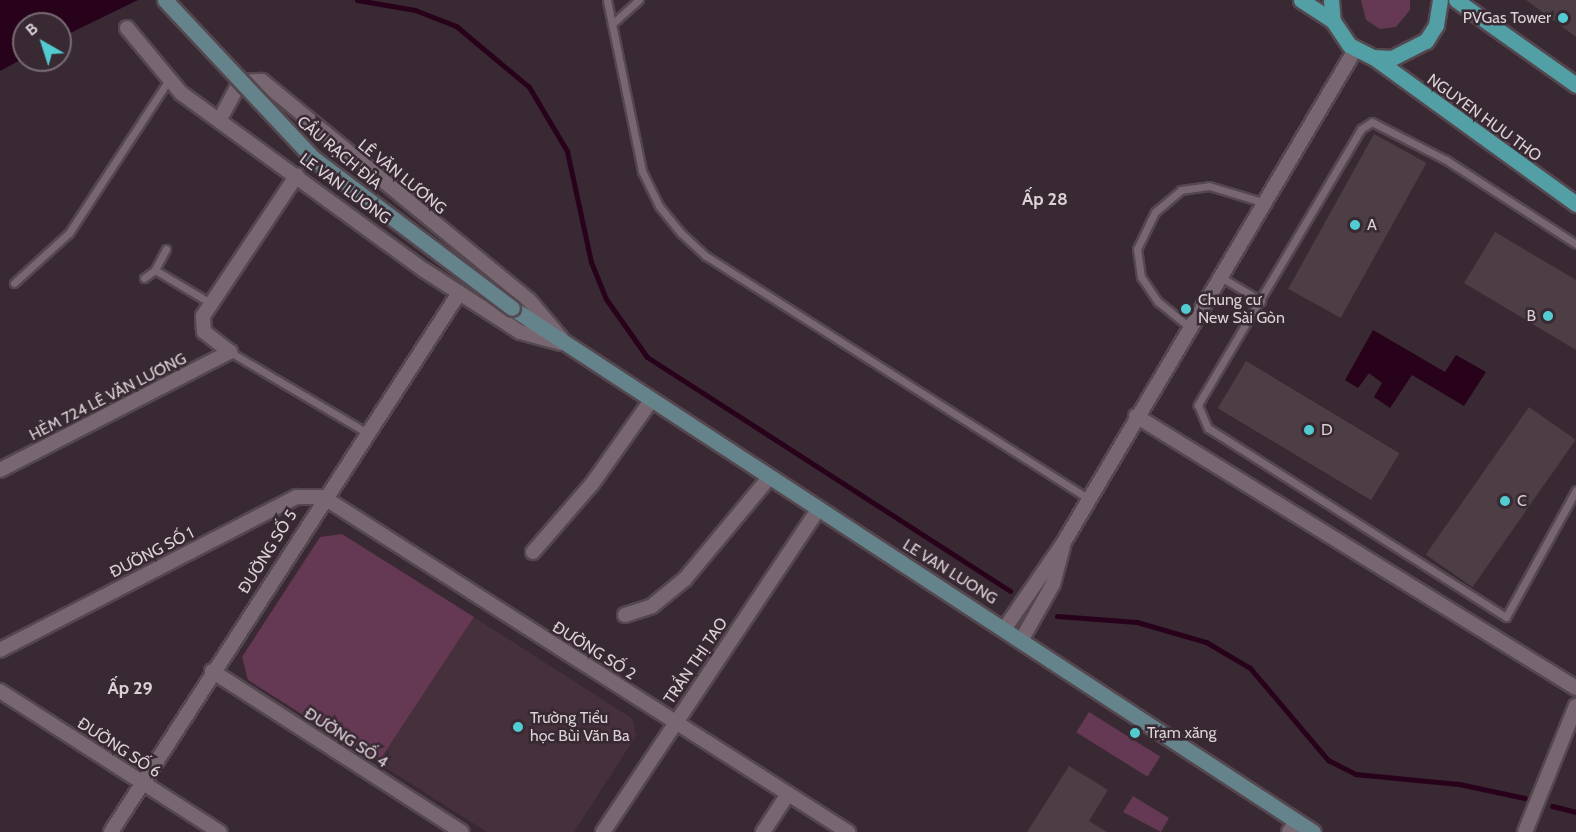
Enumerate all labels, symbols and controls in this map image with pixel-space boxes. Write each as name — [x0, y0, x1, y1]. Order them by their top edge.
place label: PVGas Tower — [1463, 8, 1551, 28]
marker: PVGas Tower — [1556, 11, 1570, 25]
north arrow — [12, 12, 72, 72]
text: B — [22, 19, 41, 40]
street label: NGUYEN HUU THO — [1423, 70, 1545, 166]
street label: CẦU RẠCH ĐỈA — [293, 112, 385, 194]
street label: LÊ VĂN LƯƠNG — [354, 136, 450, 218]
street label: LE VAN LUONG — [296, 150, 394, 228]
district label: Ấp 28 — [1022, 188, 1068, 210]
place label: A — [1367, 215, 1377, 235]
marker: A — [1348, 218, 1362, 232]
place label: Chung cư New Sài Gòn — [1198, 290, 1285, 328]
marker: Chung cư New Sài Gòn — [1179, 302, 1193, 316]
place label: B — [1526, 306, 1536, 326]
marker: B — [1541, 309, 1555, 323]
street label: HẺM 724 LÊ VĂN LƯƠNG — [26, 349, 190, 445]
place label: D — [1321, 420, 1333, 440]
marker: D — [1302, 423, 1316, 437]
place label: C — [1517, 491, 1527, 511]
marker: C — [1498, 494, 1512, 508]
street label: ĐƯỜNG SỐ 5 — [235, 507, 301, 597]
street label: ĐƯỜNG SỐ 1 — [107, 524, 197, 582]
street label: LE VAN LUONG — [899, 535, 1001, 609]
street label: TRẦN THỊ TAO — [660, 614, 732, 708]
street label: ĐƯỜNG SỐ 2 — [549, 618, 639, 684]
district label: Ấp 29 — [107, 677, 153, 699]
street label: ĐƯỜNG SỐ 4 — [301, 704, 391, 772]
place label: Trường Tiểu học Bùi Văn Ba — [530, 708, 630, 746]
street label: ĐƯỜNG SỐ 6 — [74, 714, 164, 782]
marker: Trường Tiểu học Bùi Văn Ba — [511, 720, 525, 734]
place label: Trạm xăng — [1147, 723, 1216, 743]
marker: Trạm xăng — [1128, 726, 1142, 740]

